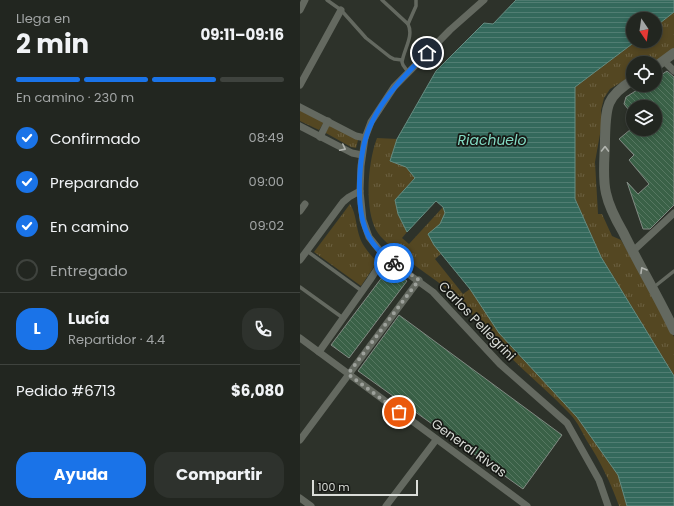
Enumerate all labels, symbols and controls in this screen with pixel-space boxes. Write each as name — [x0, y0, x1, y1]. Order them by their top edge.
text: Llega en — [16, 9, 70, 28]
north arrow — [626, 12, 662, 48]
map controls — [626, 12, 662, 136]
text: 09:11–09:16 — [201, 24, 284, 45]
text: 2 min — [16, 26, 89, 62]
pin — [410, 36, 444, 70]
icon: home — [416, 42, 438, 64]
button: locate — [626, 56, 662, 92]
text: En camino · 230 m — [16, 88, 134, 107]
button: layers — [626, 100, 662, 136]
icon: check — [16, 127, 38, 149]
text: Confirmado — [50, 128, 140, 149]
text: 08:49 — [248, 128, 284, 147]
water label: Riachuelo — [458, 130, 527, 150]
one-way arrow — [339, 144, 346, 151]
one-way arrow — [601, 146, 609, 152]
icon: check — [16, 171, 38, 193]
text: Preparando — [50, 172, 139, 193]
text: 09:00 — [249, 172, 284, 191]
icon: check — [16, 215, 38, 237]
text: En camino — [50, 216, 129, 237]
text: 09:02 — [249, 216, 284, 235]
courier — [374, 243, 414, 283]
icon: bike — [383, 252, 405, 274]
text: Entregado — [50, 260, 128, 281]
one-way arrow — [641, 267, 648, 274]
street label: Carlos Pellegrini — [434, 277, 520, 365]
text: Lucía — [68, 308, 109, 329]
button: phone — [242, 308, 284, 350]
text: L — [33, 318, 41, 339]
text: Repartidor · 4.4 — [68, 330, 165, 349]
text: Pedido #6713 — [16, 380, 116, 401]
text: $6,080 — [231, 380, 284, 401]
pin — [382, 395, 416, 429]
icon: bag — [388, 401, 410, 423]
street label: General Rivas — [427, 414, 511, 482]
button: Ayuda — [16, 452, 146, 498]
button: Compartir — [154, 452, 284, 498]
scale bar — [312, 478, 418, 497]
text: 100 m — [318, 479, 350, 495]

